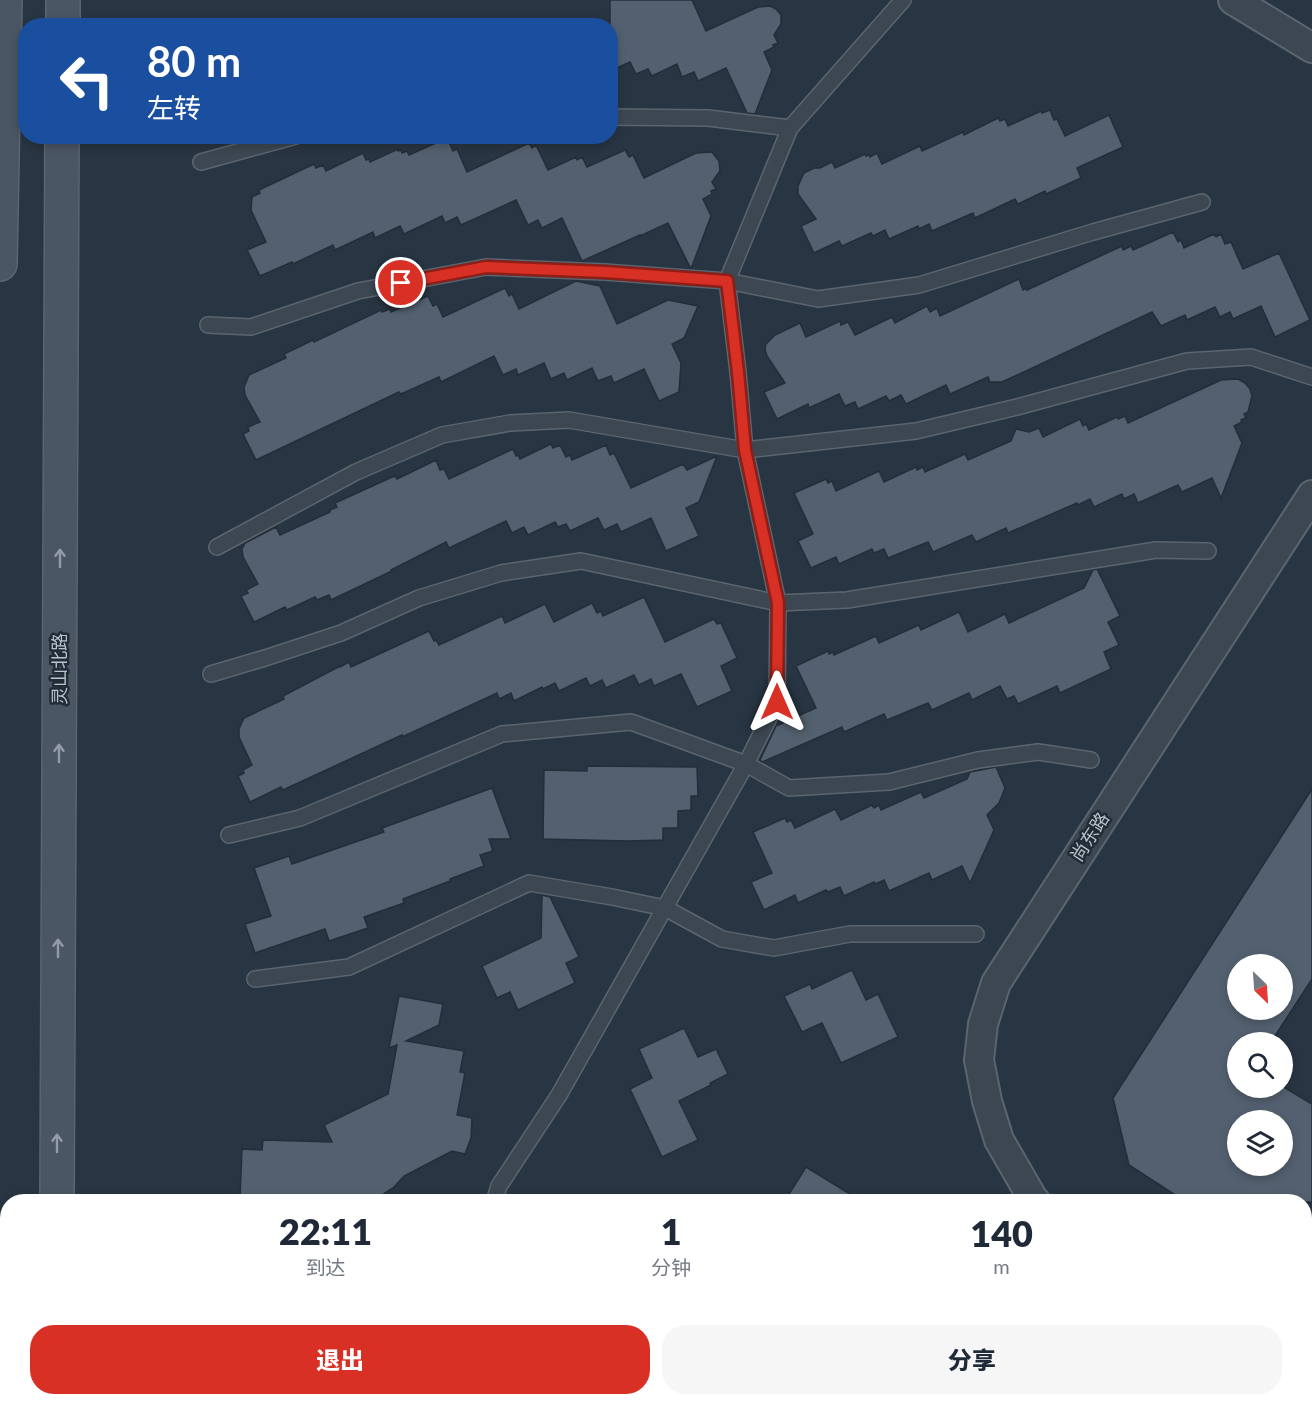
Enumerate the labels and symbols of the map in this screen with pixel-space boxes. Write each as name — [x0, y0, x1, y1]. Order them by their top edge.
pin — [375, 257, 426, 308]
one-way arrow — [54, 549, 66, 569]
street label: 灵山北路 — [48, 633, 70, 705]
position arrow — [745, 670, 809, 734]
one-way arrow — [53, 744, 65, 764]
street label: 尚东路 — [1065, 808, 1113, 865]
one-way arrow — [52, 939, 64, 959]
north arrow — [1227, 954, 1293, 1020]
one-way arrow — [51, 1134, 63, 1154]

